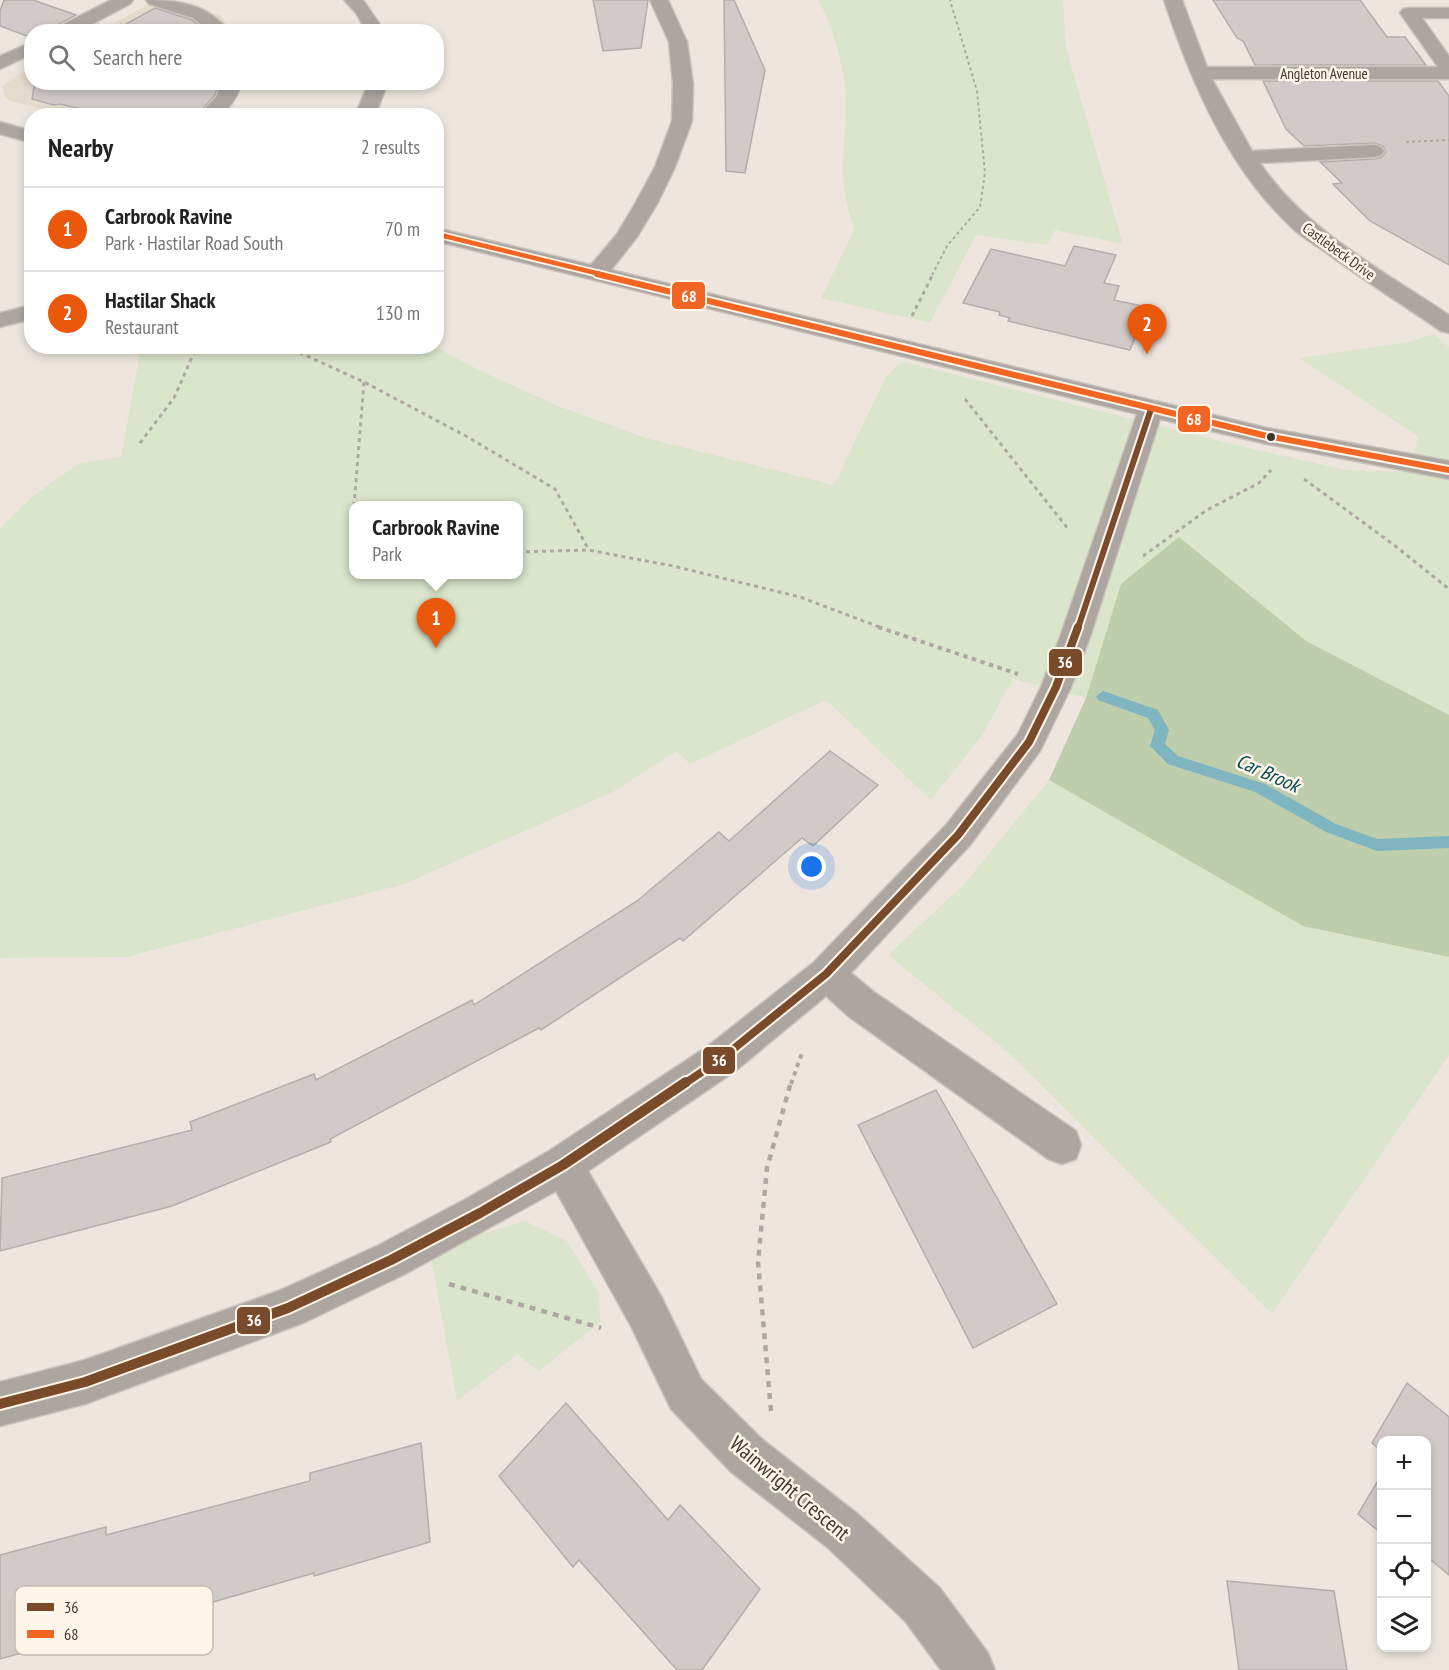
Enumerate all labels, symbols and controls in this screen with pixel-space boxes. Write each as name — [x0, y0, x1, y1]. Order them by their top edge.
search box — [24, 24, 444, 90]
icon: search — [45, 41, 78, 74]
text: Search here — [93, 43, 182, 71]
street label: Angleton Avenue — [1280, 64, 1368, 83]
text: Nearby — [48, 131, 113, 164]
text: 2 results — [361, 134, 420, 160]
text: Carbrook Ravine — [105, 202, 232, 230]
text: 1 — [63, 216, 72, 242]
text: 70 m — [385, 216, 420, 242]
street label: Castlebeck Drive — [1299, 218, 1379, 284]
text: Park · Hastilar Road South — [105, 230, 283, 256]
line badge: 68 — [671, 281, 706, 310]
text: Hastilar Shack — [105, 286, 216, 314]
text: 68 — [681, 286, 697, 306]
text: 2 — [63, 300, 72, 326]
text: 130 m — [376, 300, 420, 326]
pin: 2 — [1128, 304, 1166, 354]
text: Restaurant — [105, 314, 179, 340]
line badge: 68 — [1177, 405, 1211, 433]
text: 68 — [1186, 409, 1202, 429]
unlabelled marker — [1265, 431, 1277, 443]
popup — [349, 501, 523, 579]
text: Carbrook Ravine — [372, 513, 500, 541]
text: Park — [372, 541, 402, 567]
pin: 1 — [416, 598, 456, 648]
line badge: 36 — [1048, 648, 1083, 677]
text: 36 — [1057, 652, 1073, 672]
water label: Car Brook — [1232, 748, 1306, 799]
your location — [797, 852, 826, 881]
line badge: 36 — [702, 1046, 736, 1075]
text: 36 — [711, 1050, 727, 1070]
line badge: 36 — [236, 1306, 271, 1335]
text: 36 — [246, 1310, 262, 1330]
street label: Wainwright Crescent — [724, 1430, 856, 1546]
map controls — [1377, 1436, 1431, 1652]
button: + — [1377, 1436, 1431, 1490]
button: − — [1377, 1490, 1431, 1544]
button: locate — [1377, 1544, 1431, 1598]
legend — [15, 1586, 213, 1655]
text: 36 — [64, 1597, 78, 1617]
button: layers — [1377, 1598, 1431, 1652]
text: 68 — [64, 1624, 78, 1644]

